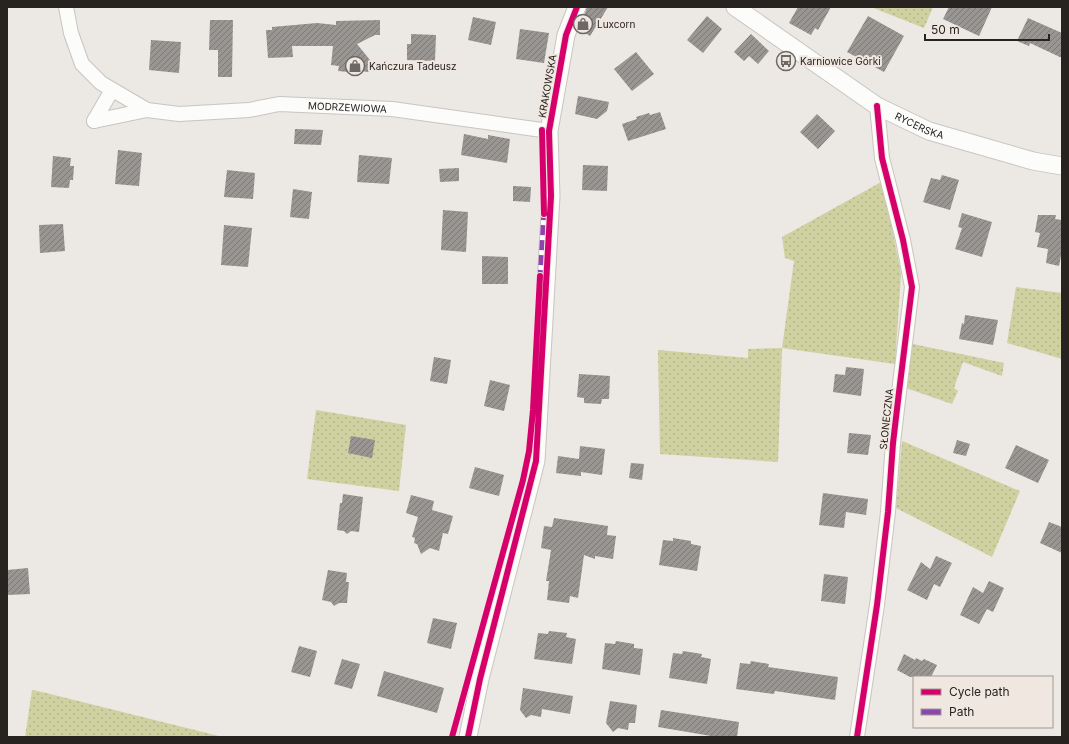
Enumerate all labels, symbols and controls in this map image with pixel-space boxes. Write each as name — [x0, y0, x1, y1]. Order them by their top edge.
shop icon: Luxcorn — [572, 13, 594, 35]
scale bar — [925, 16, 1049, 42]
place label: Luxcorn — [597, 18, 635, 30]
text: 50 m — [931, 22, 960, 37]
bus stop icon: Karniowice Górki — [775, 50, 797, 72]
street label: KRAKOWSKA — [536, 53, 558, 119]
shop icon: Kańczura Tadeusz — [344, 55, 366, 77]
place label: Karniowice Górki — [800, 55, 881, 67]
place label: Kańczura Tadeusz — [369, 60, 456, 72]
street label: MODRZEWIOWA — [308, 99, 387, 115]
street label: RYCERSKA — [893, 110, 946, 141]
street label: SŁONECZNA — [877, 388, 895, 450]
legend — [913, 676, 1053, 728]
text: Cycle path — [949, 684, 1010, 699]
text: Path — [949, 704, 974, 719]

